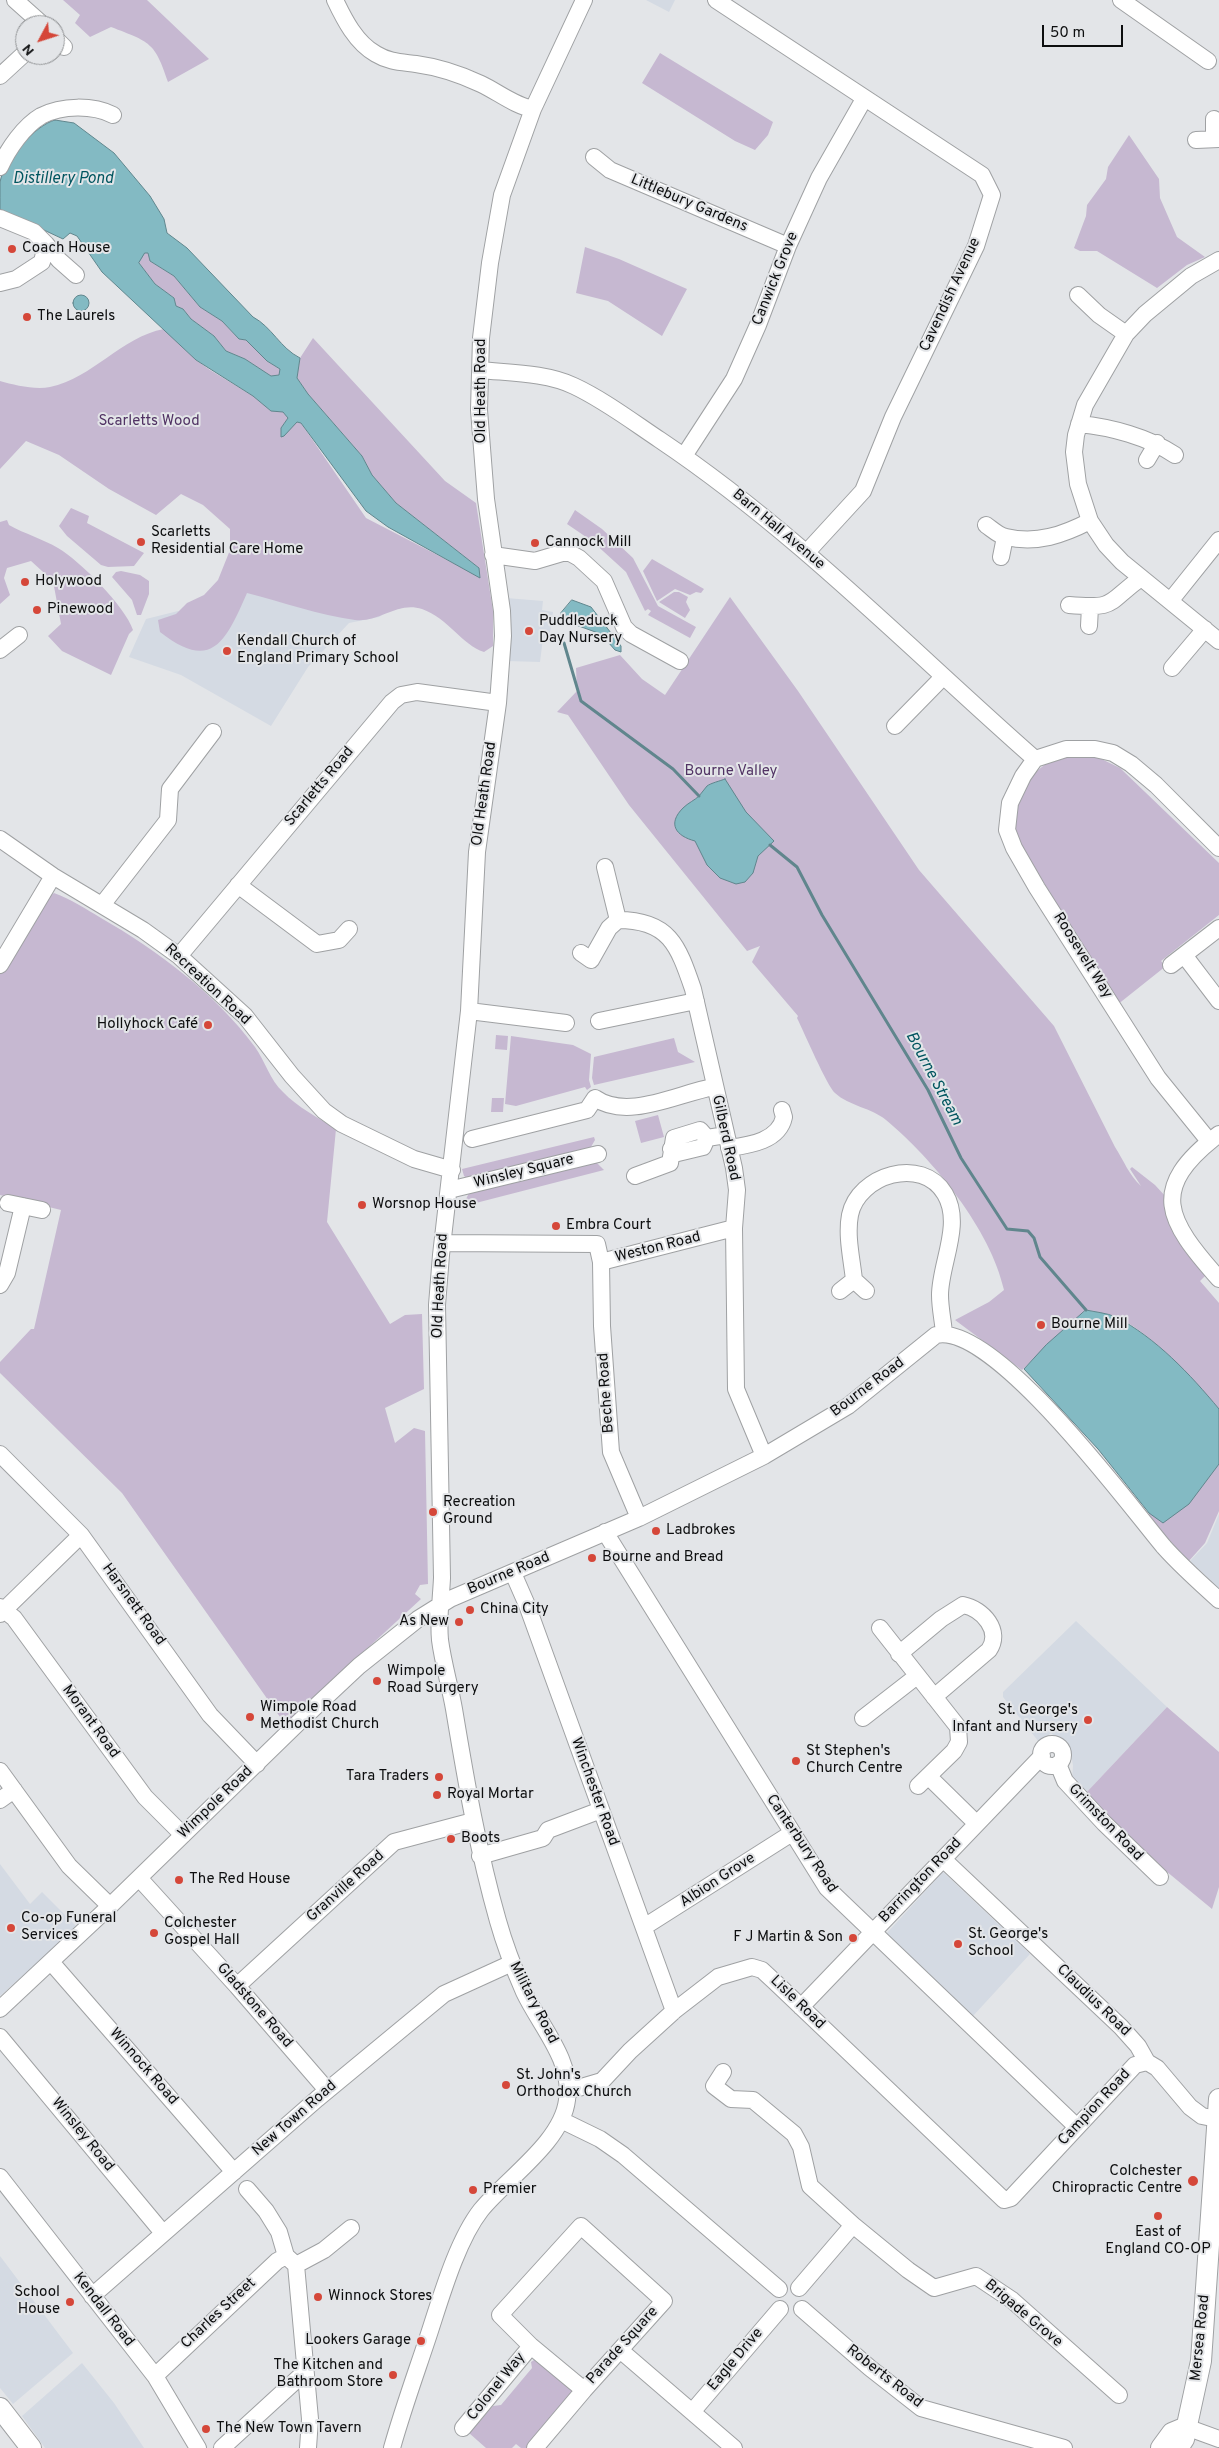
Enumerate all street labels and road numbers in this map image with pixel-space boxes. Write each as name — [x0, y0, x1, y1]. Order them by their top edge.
street label: Littlebury Gardens — [628, 171, 750, 237]
street label: Canwick Grove — [749, 230, 803, 328]
street label: Cavendish Avenue — [917, 235, 985, 355]
street label: Old Heath Road — [473, 338, 491, 444]
street label: Barn Hall Avenue — [728, 486, 828, 574]
street label: Old Heath Road — [469, 741, 501, 847]
street label: Scarletts Road — [282, 744, 358, 830]
street label: Roosevelt Way — [1048, 910, 1116, 1002]
street label: Recreation Road — [160, 941, 254, 1029]
street label: Gilberd Road — [707, 1094, 743, 1182]
street label: Winsley Square — [472, 1151, 576, 1193]
street label: Weston Road — [613, 1229, 703, 1267]
street label: Old Heath Road — [429, 1233, 453, 1339]
street label: Beche Road — [595, 1352, 619, 1434]
street label: Bourne Road — [828, 1354, 908, 1422]
street label: Bourne Road — [465, 1549, 553, 1599]
street label: Harsnett Road — [97, 1561, 169, 1649]
street label: Morant Road — [57, 1682, 123, 1762]
street label: Winchester Road — [566, 1735, 622, 1849]
street label: Wimpole Road — [175, 1763, 257, 1843]
street label: Grimston Road — [1064, 1781, 1146, 1865]
street label: Canterbury Road — [761, 1791, 841, 1897]
street label: Barrington Road — [876, 1835, 966, 1927]
street label: Granville Road — [304, 1848, 388, 1926]
street label: Albion Grove — [677, 1850, 759, 1912]
street label: Military Road — [505, 1959, 561, 2047]
street label: Gladstone Road — [212, 1960, 296, 2052]
street label: Claudius Road — [1052, 1961, 1134, 2041]
street label: Lisle Road — [766, 1972, 828, 2034]
street label: Winnock Road — [105, 2025, 181, 2109]
street label: Campion Road — [1055, 2066, 1135, 2150]
street label: New Town Road — [249, 2077, 341, 2161]
street label: Winsley Road — [47, 2094, 117, 2176]
street label: Kendall Road — [69, 2269, 137, 2351]
street label: Charles Street — [178, 2275, 260, 2353]
street label: Brigade Grove — [980, 2276, 1066, 2352]
street label: Mersea Road — [1188, 2294, 1214, 2382]
street label: Parade Square — [583, 2303, 663, 2389]
street label: Eagle Drive — [705, 2325, 767, 2395]
street label: Roberts Road — [842, 2342, 926, 2412]
street label: Colonel Way — [464, 2349, 530, 2425]

